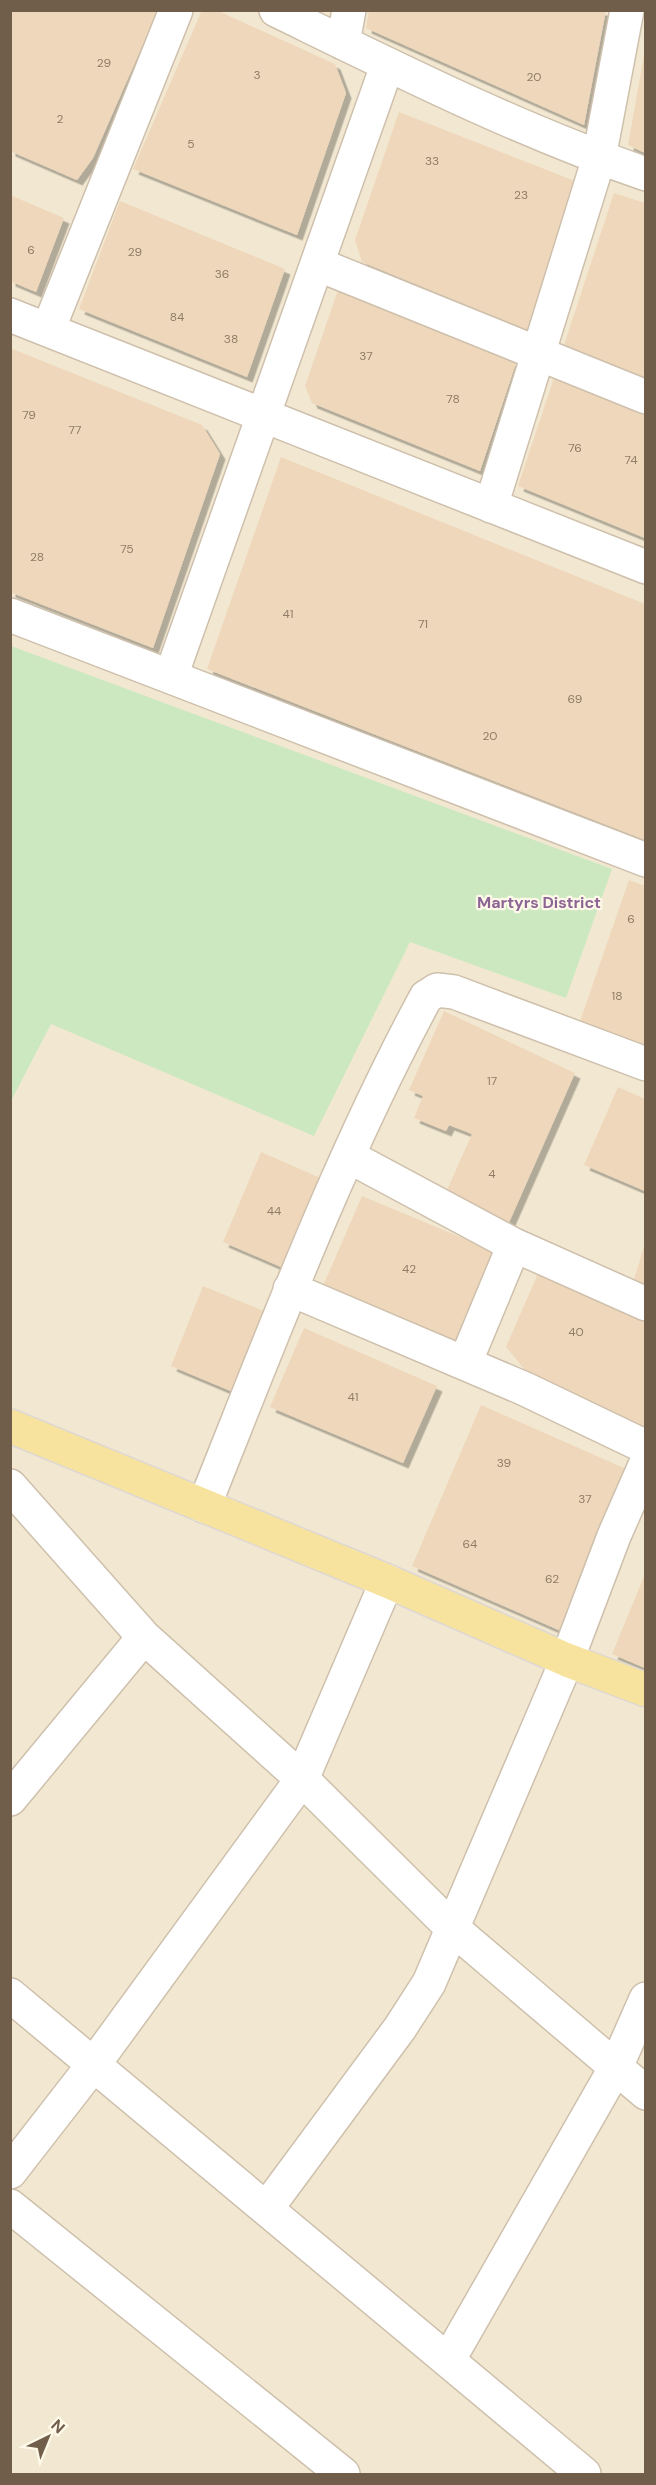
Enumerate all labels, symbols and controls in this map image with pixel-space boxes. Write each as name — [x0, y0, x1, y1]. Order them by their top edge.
house number: 29 — [97, 55, 111, 71]
house number: 3 — [253, 67, 261, 83]
house number: 20 — [526, 69, 542, 85]
house number: 2 — [57, 111, 64, 127]
house number: 5 — [187, 136, 195, 152]
house number: 33 — [425, 153, 439, 169]
house number: 23 — [514, 187, 528, 203]
house number: 6 — [27, 242, 35, 258]
house number: 29 — [128, 244, 142, 260]
house number: 36 — [215, 266, 229, 282]
house number: 84 — [170, 309, 184, 325]
house number: 38 — [224, 331, 238, 347]
house number: 37 — [359, 348, 373, 364]
house number: 78 — [446, 391, 460, 407]
house number: 79 — [22, 407, 36, 423]
house number: 77 — [69, 422, 81, 438]
house number: 76 — [568, 440, 582, 456]
house number: 74 — [625, 452, 637, 468]
house number: 75 — [120, 541, 134, 557]
house number: 28 — [30, 549, 44, 565]
house number: 41 — [282, 606, 294, 622]
house number: 71 — [418, 616, 428, 632]
house number: 69 — [568, 691, 582, 707]
house number: 20 — [482, 728, 498, 744]
district label: Martyrs District — [477, 892, 601, 913]
house number: 6 — [627, 911, 635, 927]
house number: 18 — [611, 988, 623, 1004]
house number: 17 — [487, 1073, 497, 1089]
house number: 4 — [488, 1166, 496, 1182]
house number: 44 — [267, 1203, 281, 1219]
house number: 42 — [402, 1261, 416, 1277]
house number: 40 — [568, 1324, 584, 1340]
house number: 41 — [347, 1389, 359, 1405]
house number: 39 — [497, 1455, 511, 1471]
house number: 37 — [578, 1491, 592, 1507]
house number: 64 — [463, 1536, 477, 1552]
house number: 62 — [545, 1571, 559, 1587]
north arrow — [18, 2407, 78, 2467]
text: N — [46, 2415, 69, 2438]

